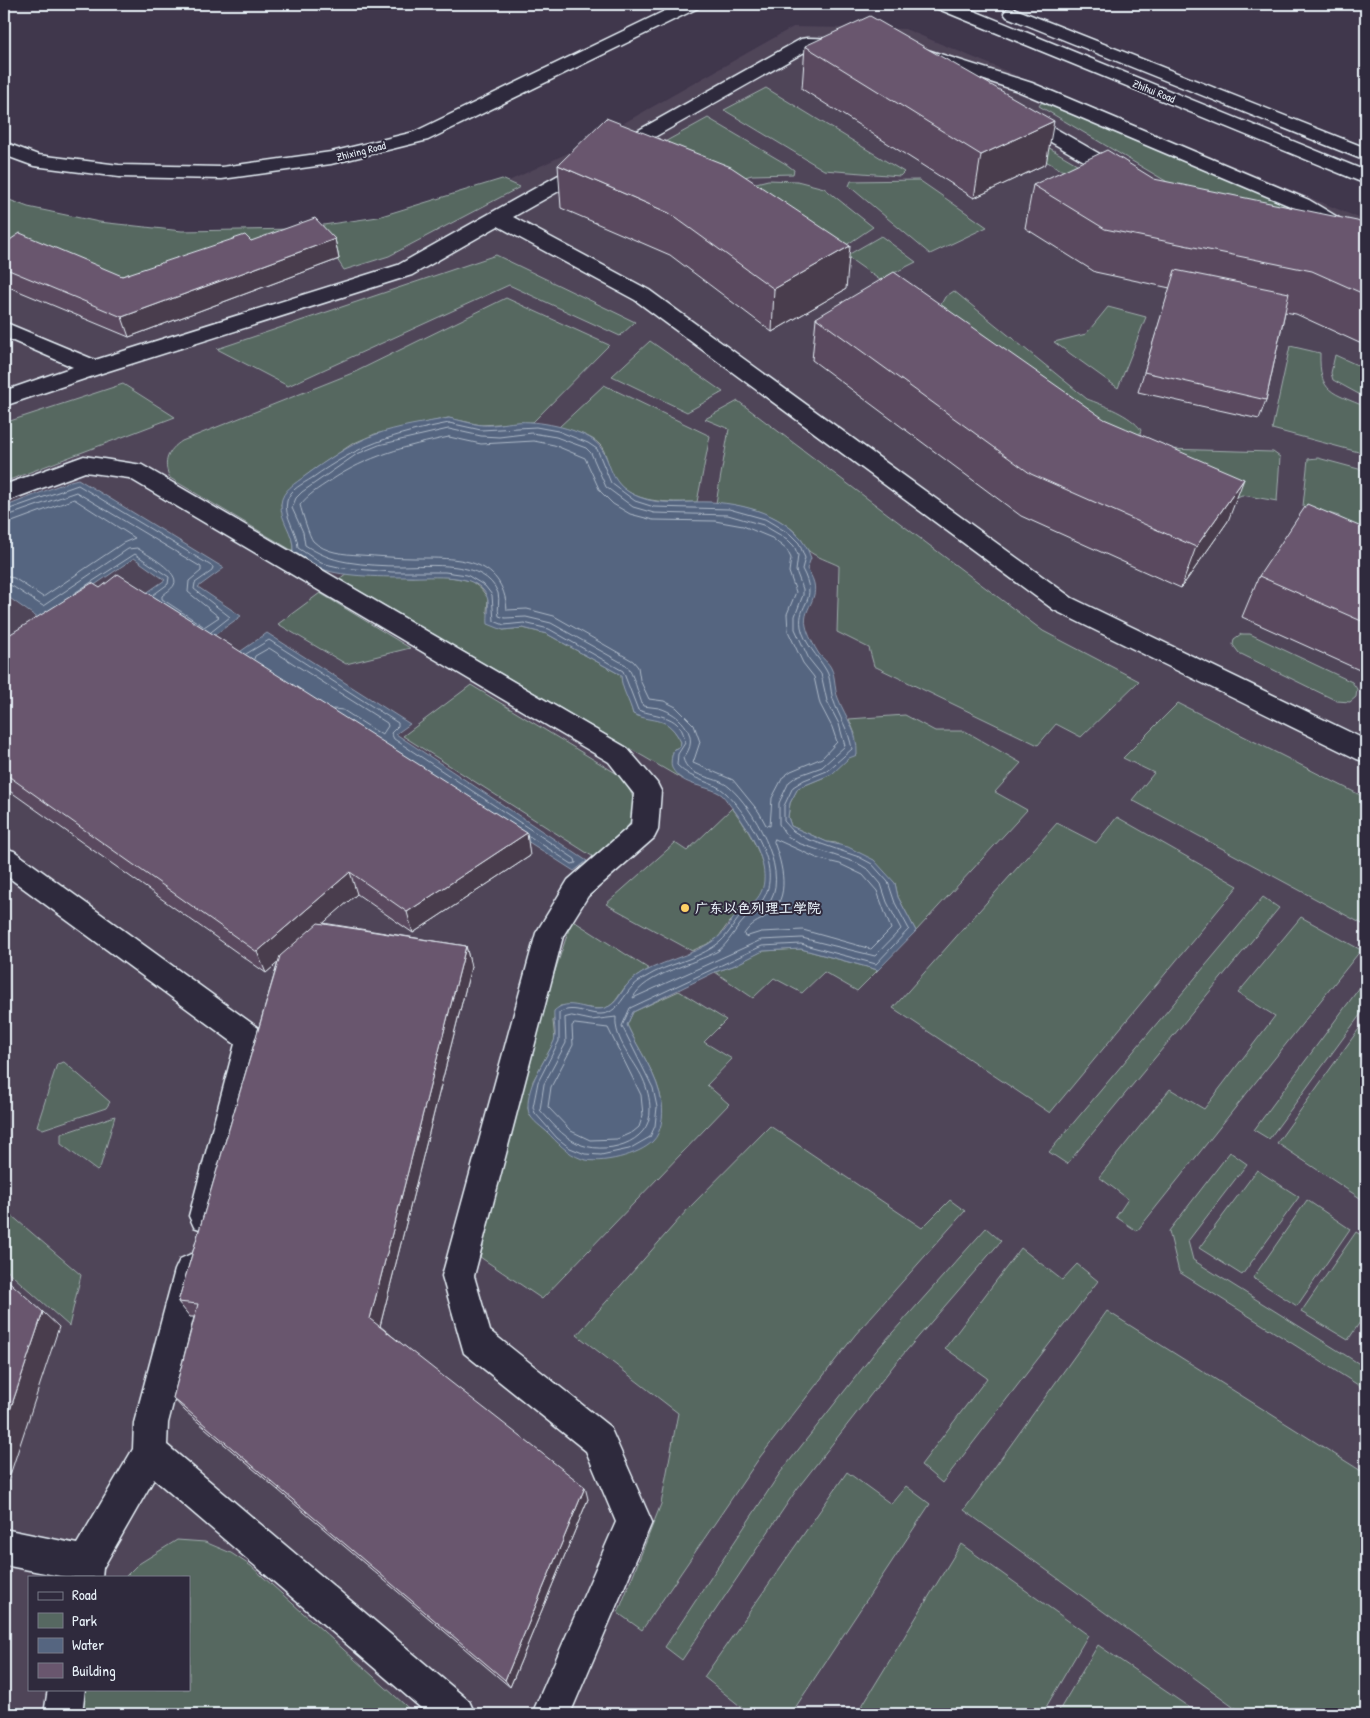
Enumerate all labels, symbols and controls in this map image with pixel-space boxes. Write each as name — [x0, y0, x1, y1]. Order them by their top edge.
street label: Zhihui Road — [1131, 76, 1178, 106]
street label: Zhixing Road — [335, 138, 388, 164]
place label: 广东以色列理工学院 — [695, 898, 821, 917]
marker: 广东以色列理工学院 — [679, 902, 691, 914]
legend — [28, 1576, 190, 1690]
text: Road — [72, 1584, 97, 1605]
text: Park — [72, 1610, 97, 1631]
text: Water — [72, 1634, 104, 1655]
text: Building — [72, 1660, 116, 1681]

